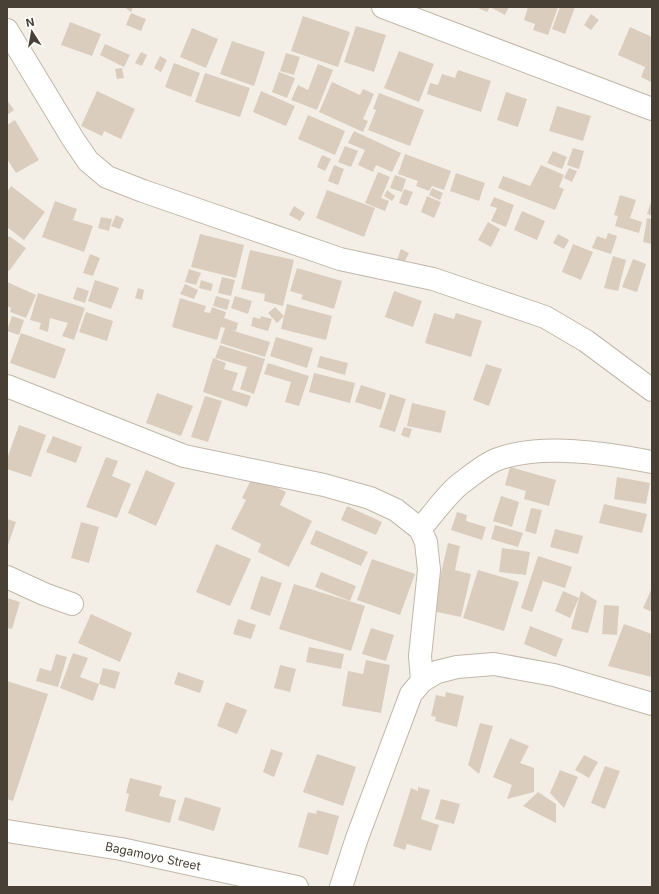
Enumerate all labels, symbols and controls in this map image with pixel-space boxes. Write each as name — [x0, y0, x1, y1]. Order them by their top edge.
north arrow — [12, 12, 52, 52]
text: N — [25, 15, 36, 30]
street label: Bagamoyo Street — [104, 839, 202, 873]

